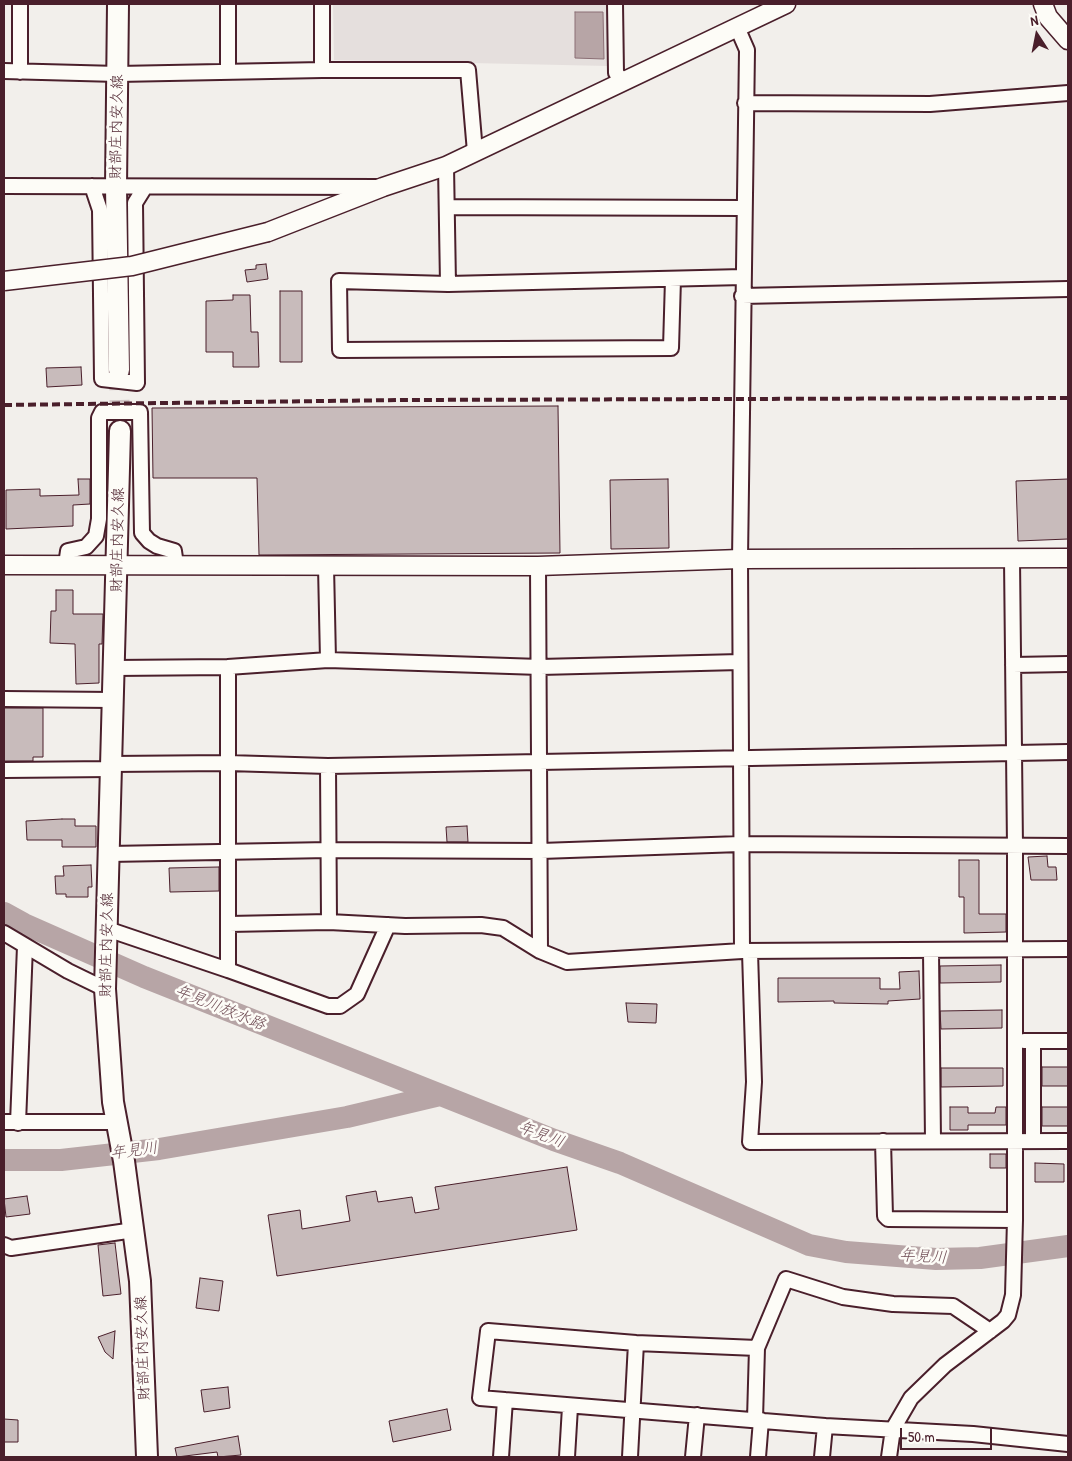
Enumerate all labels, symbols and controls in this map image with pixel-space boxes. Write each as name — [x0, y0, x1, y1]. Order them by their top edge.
north arrow — [1012, 10, 1062, 60]
text: N — [1029, 10, 1040, 30]
street label: 財部庄内安久線 — [107, 74, 127, 180]
street label: 財部庄内安久線 — [108, 487, 128, 593]
street label: 財部庄内安久線 — [97, 892, 117, 998]
water label: 年見川放水路 — [172, 981, 268, 1035]
water label: 年見川 — [515, 1117, 567, 1153]
water label: 年見川 — [109, 1139, 159, 1163]
water label: 年見川 — [899, 1246, 947, 1268]
street label: 財部庄内安久線 — [132, 1295, 154, 1401]
scale bar — [902, 1418, 994, 1450]
text: 50 m — [908, 1426, 935, 1447]

